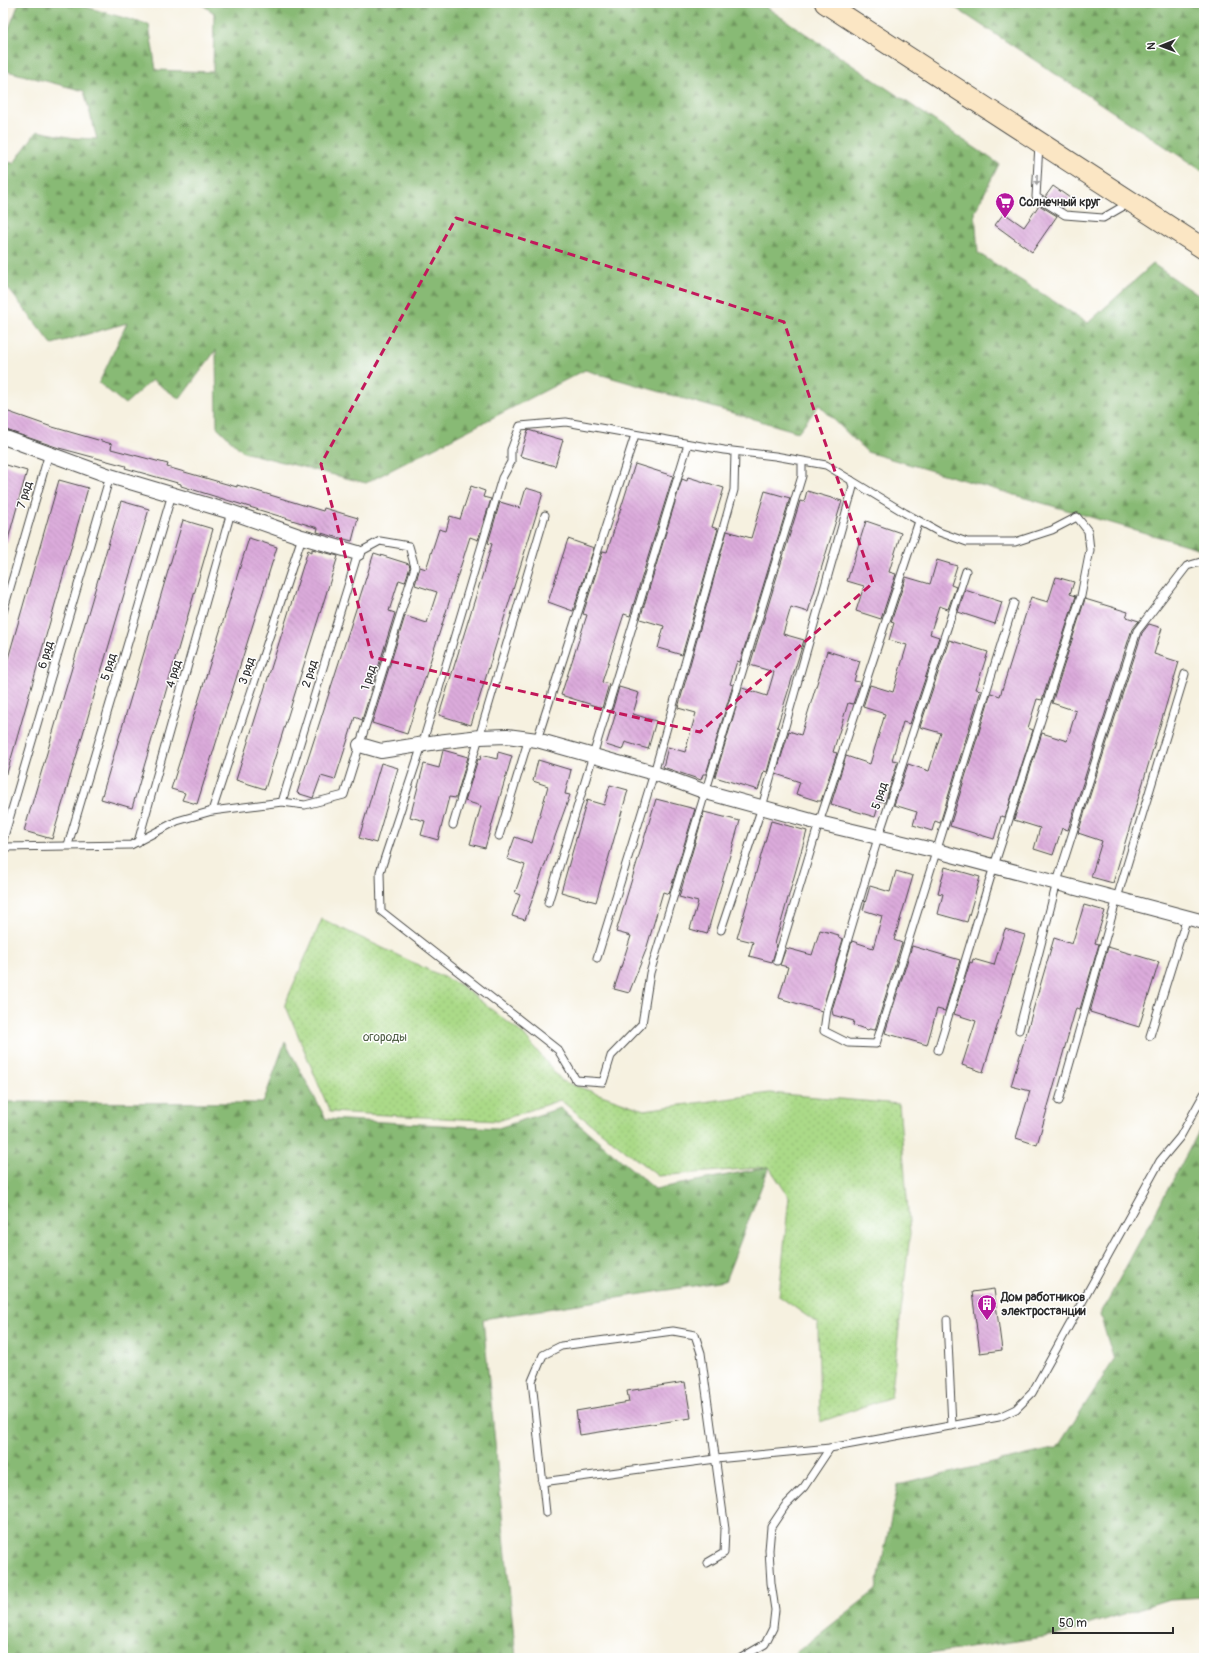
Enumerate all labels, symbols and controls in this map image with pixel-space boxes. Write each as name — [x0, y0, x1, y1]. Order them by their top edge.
north arrow — [1141, 26, 1181, 66]
text: N — [1145, 42, 1158, 50]
one-way arrow — [1034, 174, 1040, 187]
supermarket icon: Солнечный круг — [994, 191, 1016, 219]
place label: Солнечный круг — [1019, 195, 1101, 210]
street label: 7 ряд — [14, 479, 36, 510]
street label: 6 ряд — [35, 639, 57, 671]
street label: 5 ряд — [98, 651, 120, 682]
street label: 3 ряд — [236, 655, 259, 687]
street label: 4 ряд — [163, 658, 185, 690]
street label: 2 ряд — [299, 658, 321, 689]
street label: 1 ряд — [358, 663, 380, 693]
street label: 5 ряд — [869, 780, 892, 811]
park label: огороды — [363, 1030, 407, 1045]
place label: Дом работников электростанции — [1000, 1290, 1086, 1319]
building icon: Дом работников электростанции — [976, 1293, 998, 1321]
scale bar — [1053, 1609, 1173, 1635]
text: 50 m — [1059, 1616, 1087, 1631]

